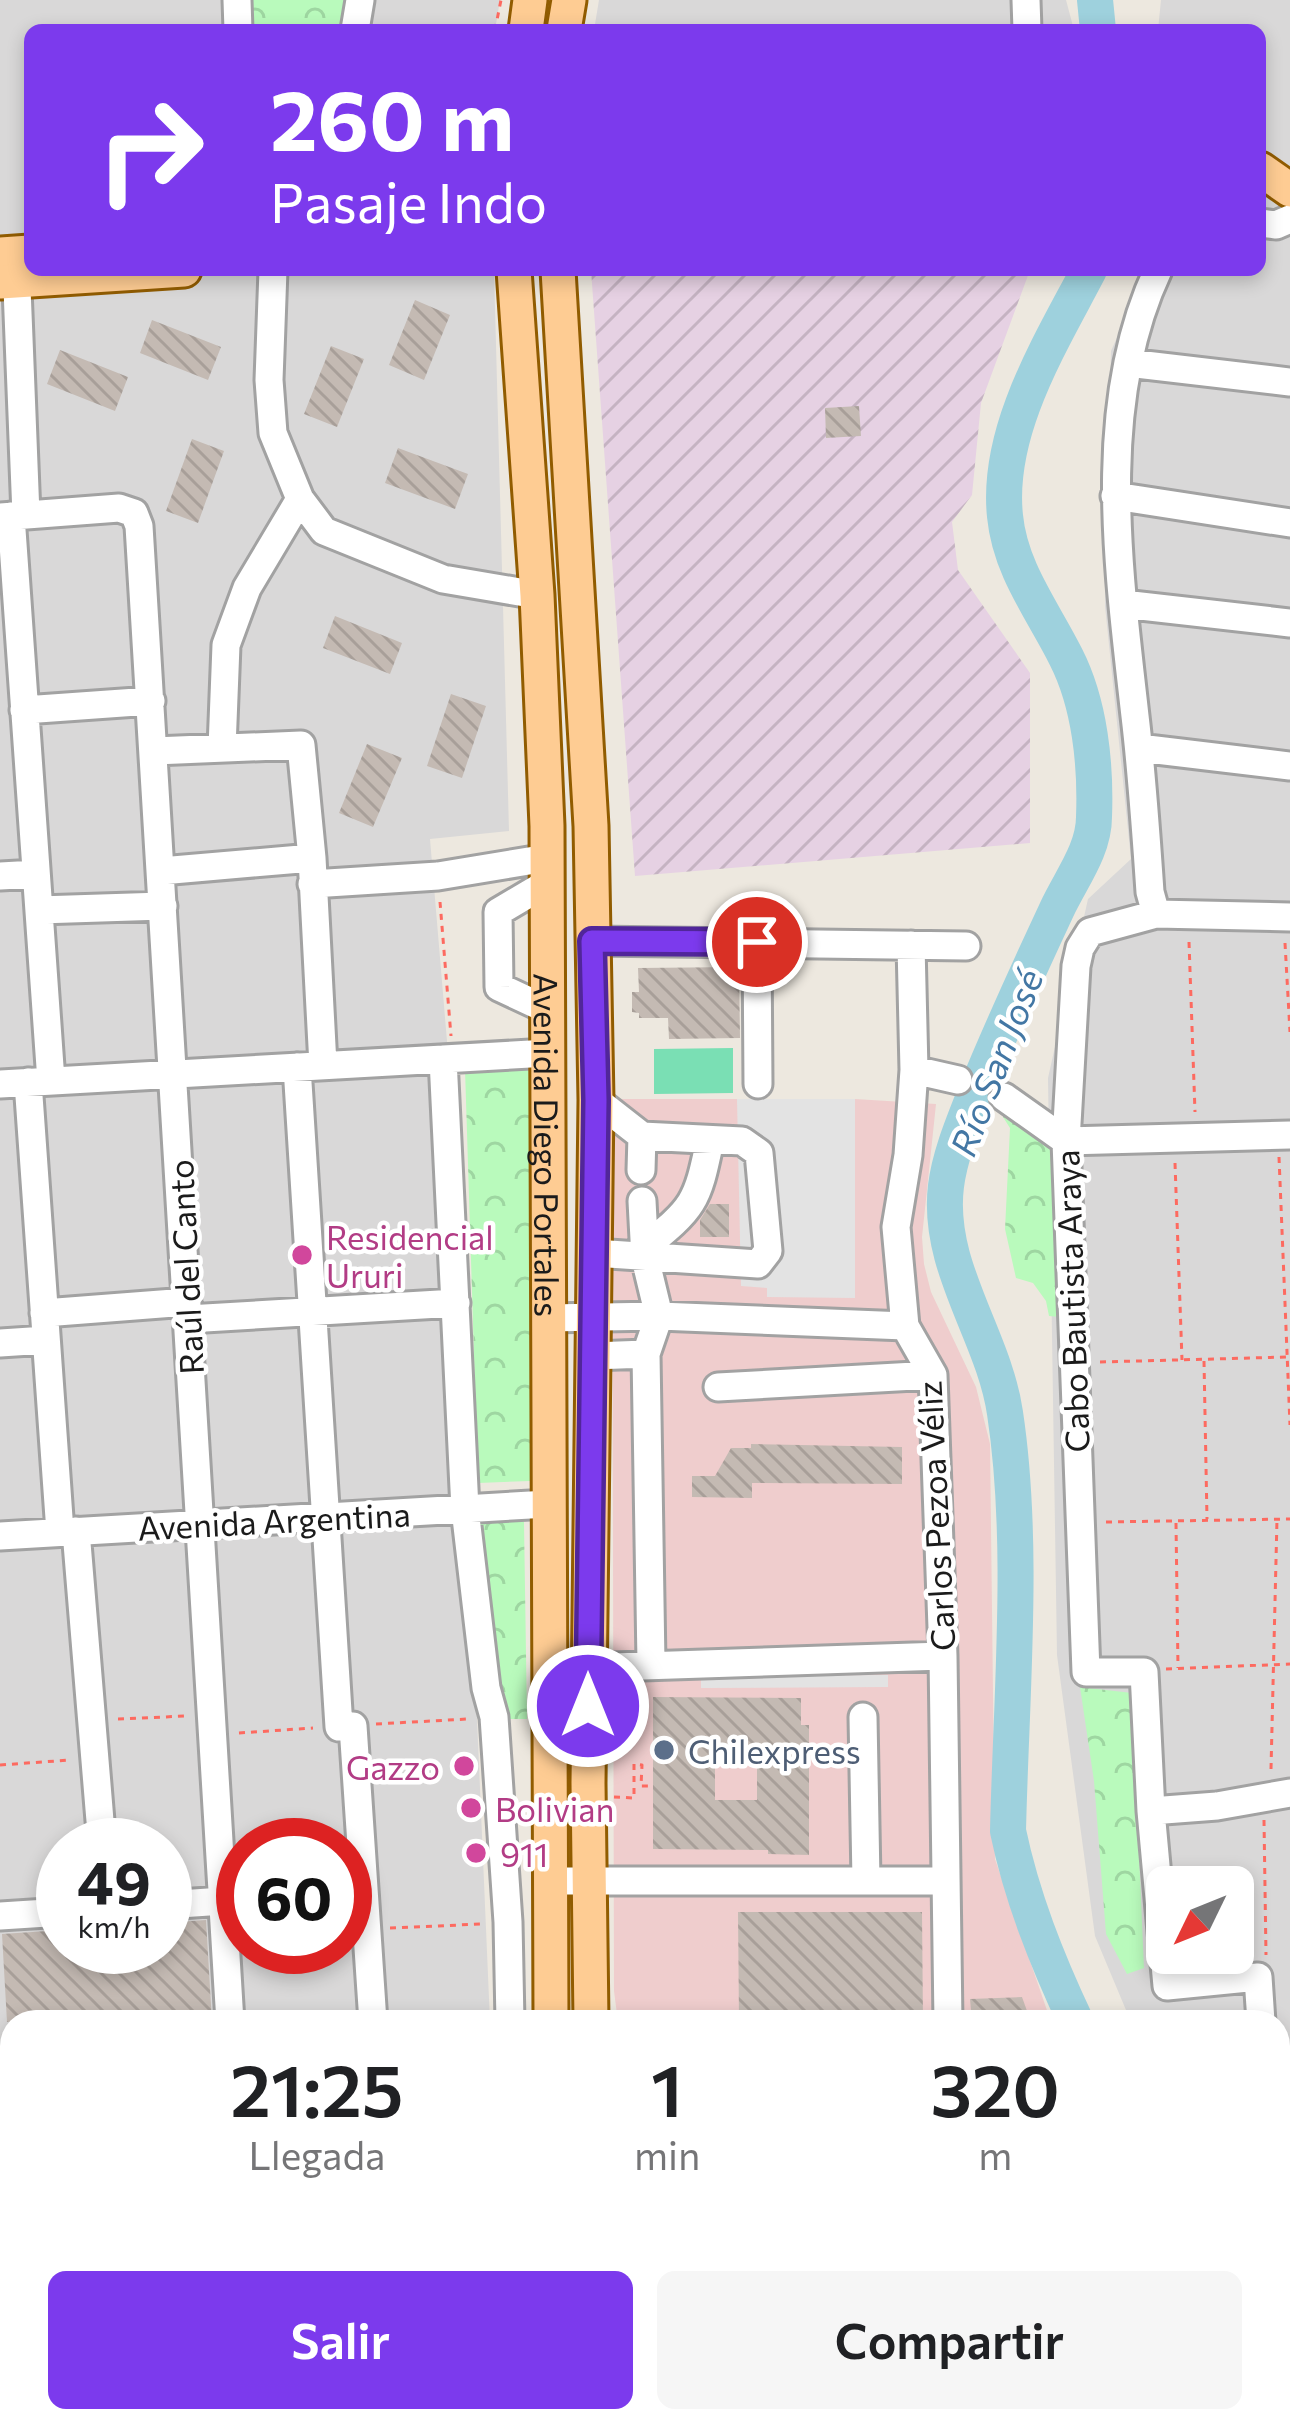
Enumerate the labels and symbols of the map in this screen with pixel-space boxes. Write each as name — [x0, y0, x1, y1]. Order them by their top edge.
pin — [706, 891, 808, 993]
water label: Río San José — [939, 962, 1051, 1161]
street label: Avenida Diego Portales — [527, 973, 569, 1317]
street label: Cabo Bautista Araya — [1045, 1149, 1097, 1453]
street label: Raúl del Canto — [159, 1158, 211, 1376]
place label: Residencial Ururi — [326, 1216, 494, 1295]
marker: Residencial Ururi — [289, 1242, 315, 1268]
street label: Carlos Pezoa Véliz — [907, 1380, 963, 1652]
street label: Avenida Argentina — [136, 1492, 412, 1548]
position arrow — [525, 1643, 651, 1769]
place label: Chilexpress — [688, 1730, 861, 1771]
marker: Chilexpress — [651, 1737, 677, 1763]
place label: Gazzo — [346, 1746, 440, 1787]
marker: Gazzo — [451, 1753, 477, 1779]
place label: Bolivian — [495, 1788, 614, 1829]
marker: Bolivian — [458, 1795, 484, 1821]
speed limit sign: 60 — [216, 1818, 372, 1974]
place label: 911 — [500, 1833, 548, 1874]
marker: 911 — [463, 1840, 489, 1866]
north arrow — [1146, 1866, 1254, 1974]

